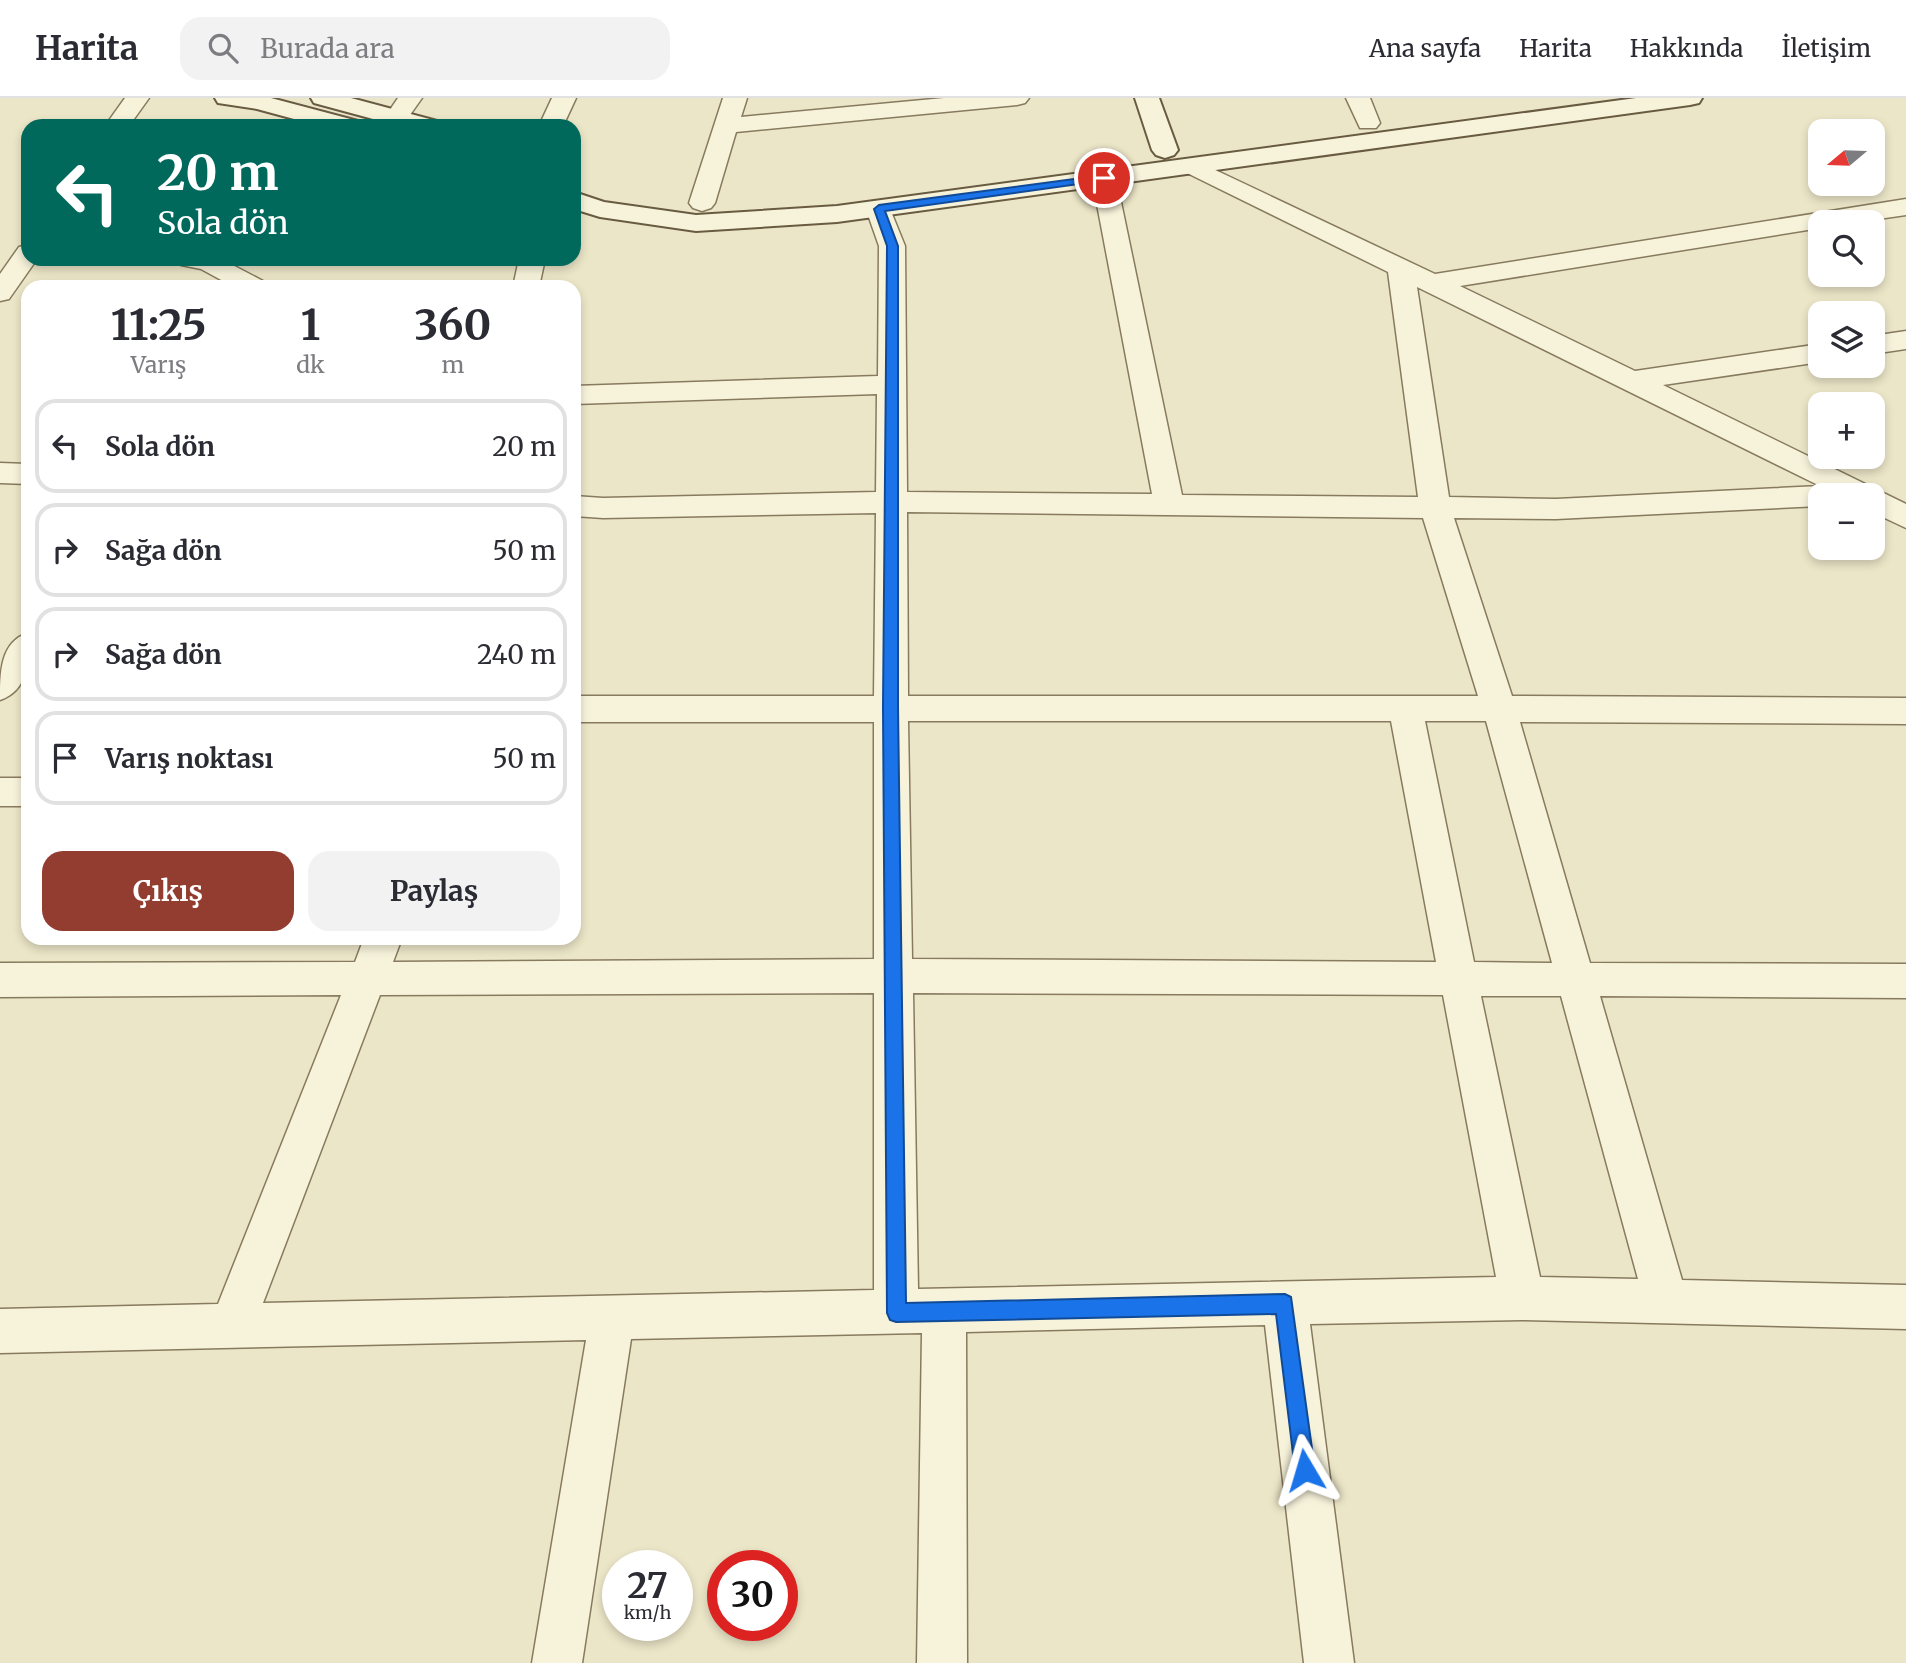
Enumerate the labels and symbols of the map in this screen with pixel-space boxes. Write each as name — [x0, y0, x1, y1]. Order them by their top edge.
north arrow — [1808, 119, 1885, 196]
pin — [1074, 148, 1134, 208]
position arrow — [1268, 1433, 1342, 1507]
speed limit sign: 30 — [707, 1550, 798, 1641]

